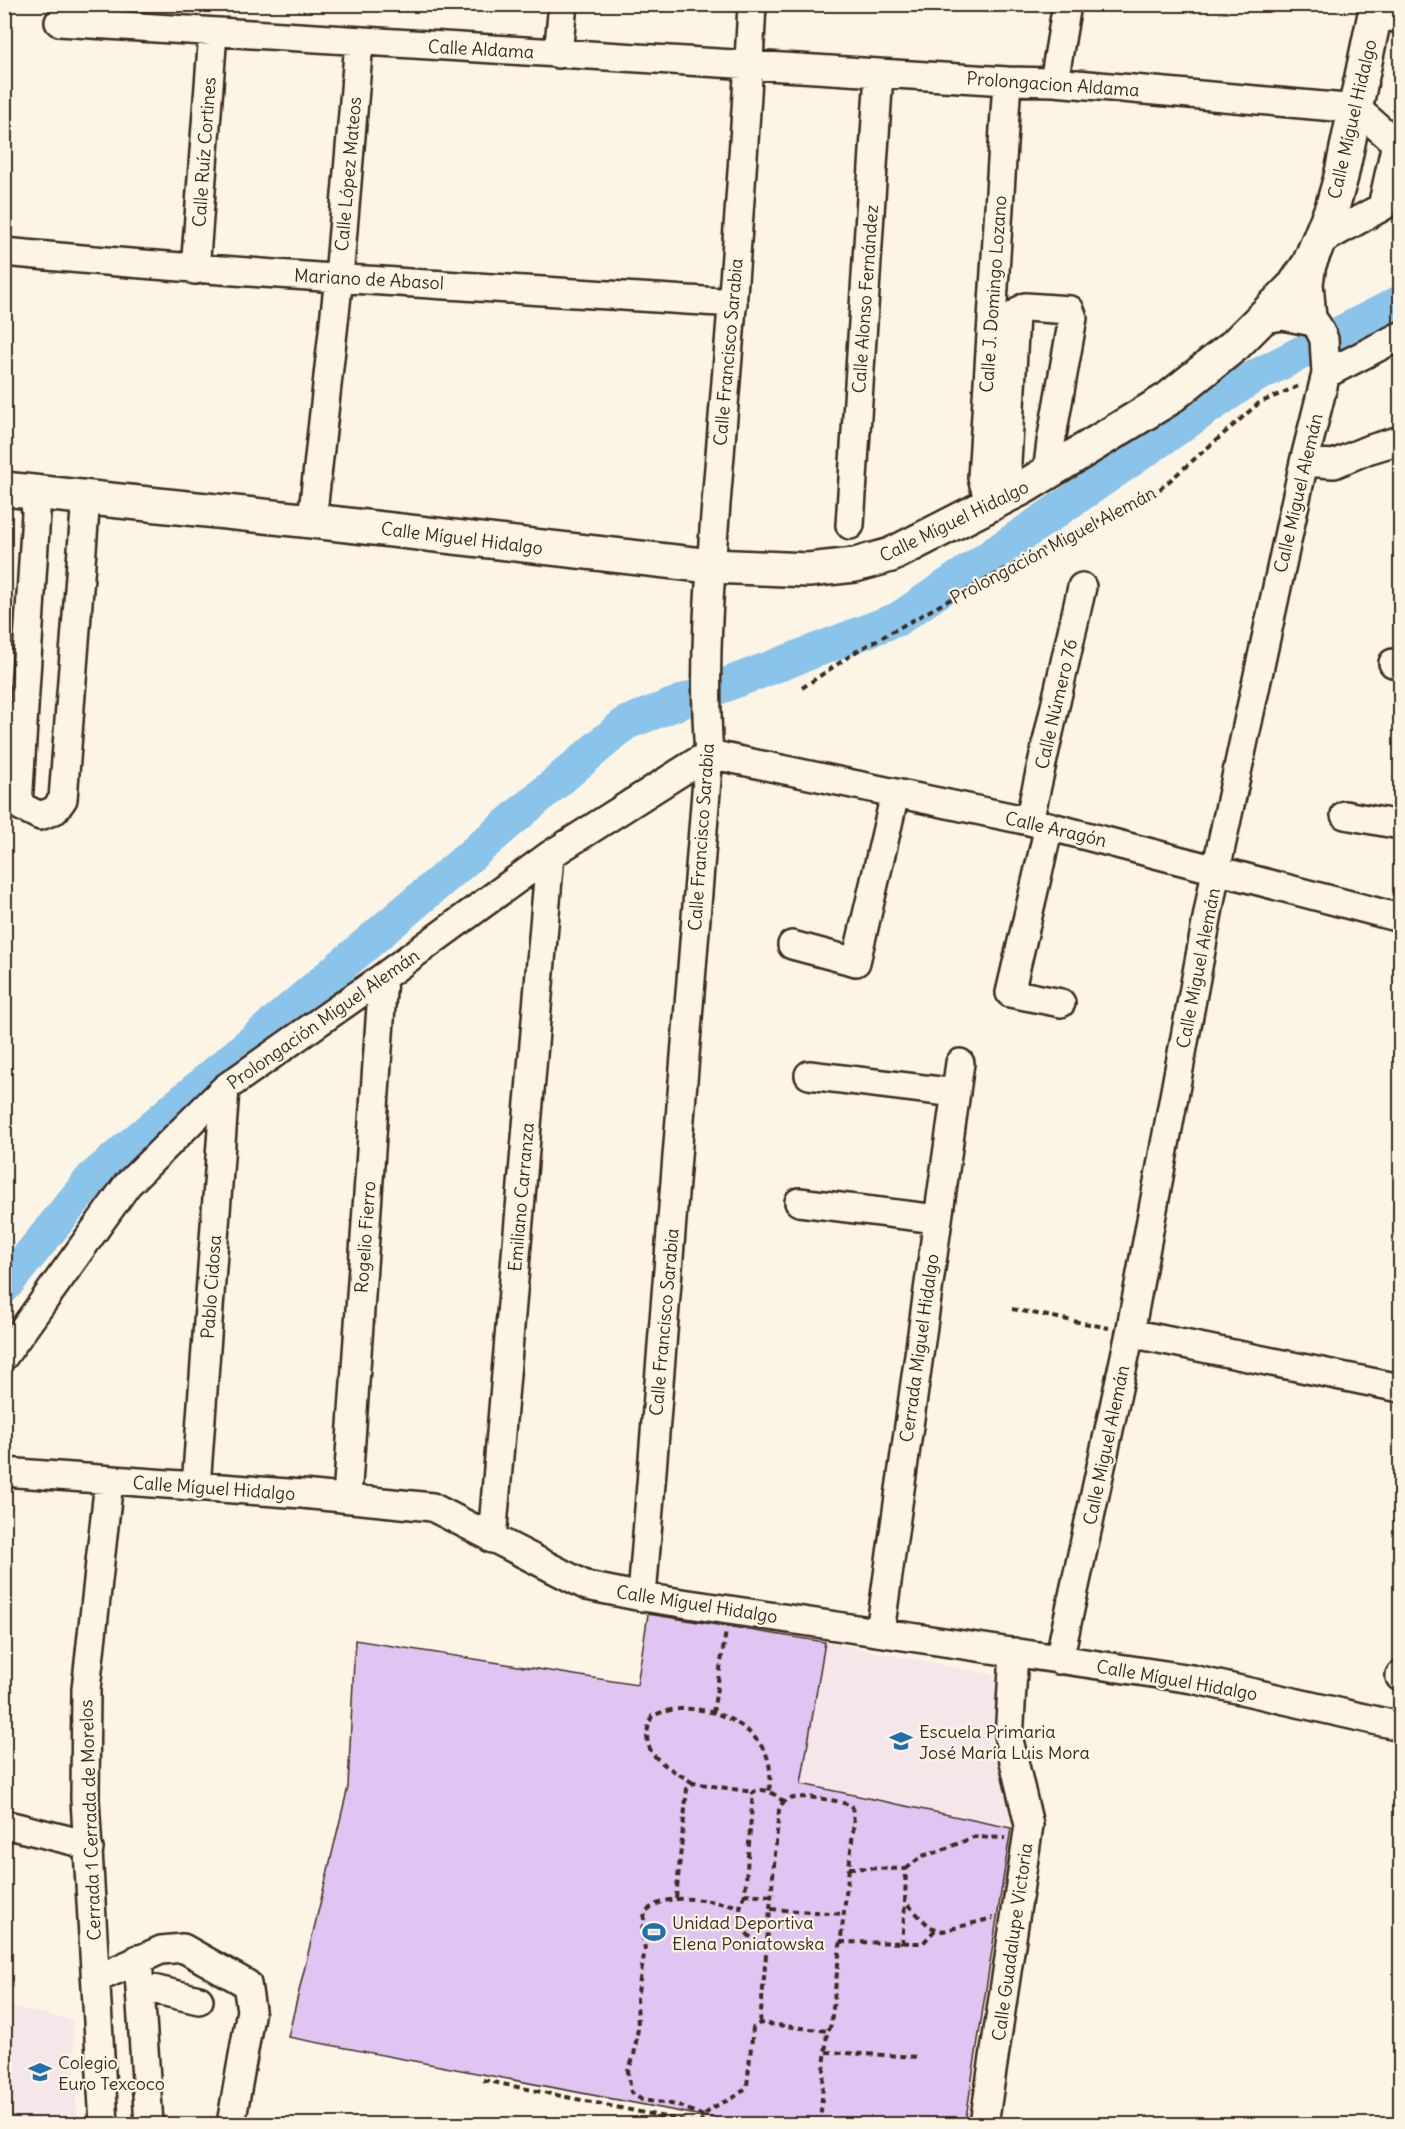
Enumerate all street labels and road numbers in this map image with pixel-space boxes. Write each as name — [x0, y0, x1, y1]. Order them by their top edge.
street label: Calle Aldama — [427, 35, 535, 63]
street label: Calle Míguel Hidalgo — [1322, 37, 1382, 201]
street label: Prolongacion Aldama — [966, 66, 1140, 102]
street label: Calle Ruíz Cortines — [187, 76, 221, 228]
street label: Calle López Mateos — [330, 96, 366, 252]
street label: Calle J. Domingo Lozano — [975, 195, 1011, 393]
street label: Calle Alonso Fernández — [847, 204, 883, 394]
street label: Calle Francisco Sarabia — [708, 257, 748, 447]
street label: Mariano de Abasol — [294, 264, 444, 294]
street label: Calle Miguel Alemán — [1268, 411, 1328, 575]
street label: Calle Míguel Hidalgo — [876, 475, 1032, 567]
street label: Prolongación Miguel Alemán — [946, 481, 1160, 609]
street label: Calle Míguel Hidalgo — [380, 517, 544, 559]
street label: Calle Número 76 — [1030, 637, 1082, 771]
street label: Calle Francisco Sarabia — [683, 742, 719, 932]
street label: Calle Aragón — [1003, 806, 1109, 852]
street label: Calle Miguel Alemán — [1171, 886, 1225, 1050]
street label: Prolongación Miguel Alemán — [222, 944, 424, 1094]
street label: Emiliano Carranza — [503, 1122, 539, 1272]
street label: Rogelio Fierro — [350, 1180, 380, 1294]
street label: Calle Francisco Sarabia — [644, 1227, 684, 1417]
street label: Pablo Cidosa — [196, 1234, 226, 1340]
street label: Cerrada Miguel Hidalgo — [894, 1252, 944, 1444]
street label: Calle Miguel Alemán — [1078, 1363, 1134, 1527]
street label: Calle Míguel Hidalgo — [132, 1471, 296, 1505]
street label: Calle Míguel Hidalgo — [615, 1580, 779, 1628]
street label: Calle Míguel Hidalgo — [1095, 1655, 1259, 1705]
street label: Cerrada 1 Cerrada de Morelos — [74, 1699, 106, 1941]
street label: Calle Guadalupe Victoria — [987, 1842, 1037, 2042]

